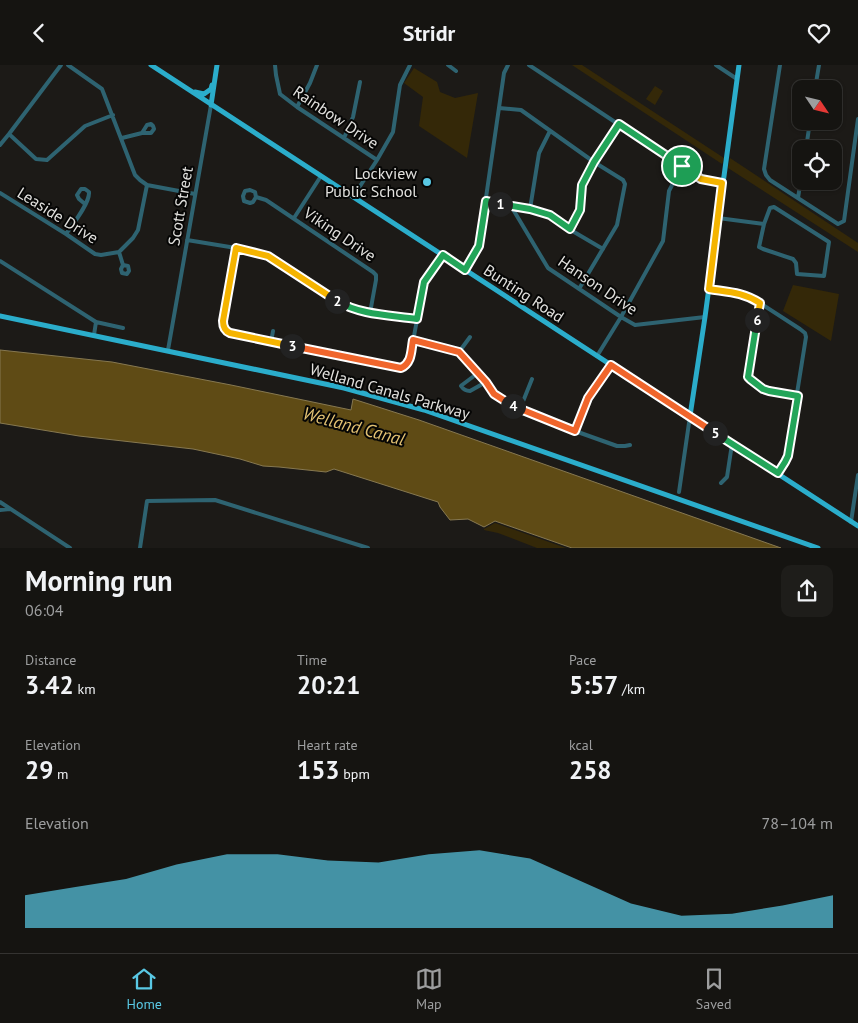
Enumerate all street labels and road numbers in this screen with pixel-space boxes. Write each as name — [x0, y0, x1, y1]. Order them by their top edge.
street label: Rainbow Drive — [289, 81, 383, 153]
street label: Scott Street — [163, 164, 197, 247]
street label: Leaside Drive — [14, 182, 102, 248]
street label: Viking Drive — [299, 202, 380, 265]
street label: Hanson Drive — [554, 251, 642, 319]
street label: Bunting Road — [480, 260, 568, 326]
street label: Welland Canals Parkway — [308, 359, 473, 424]

